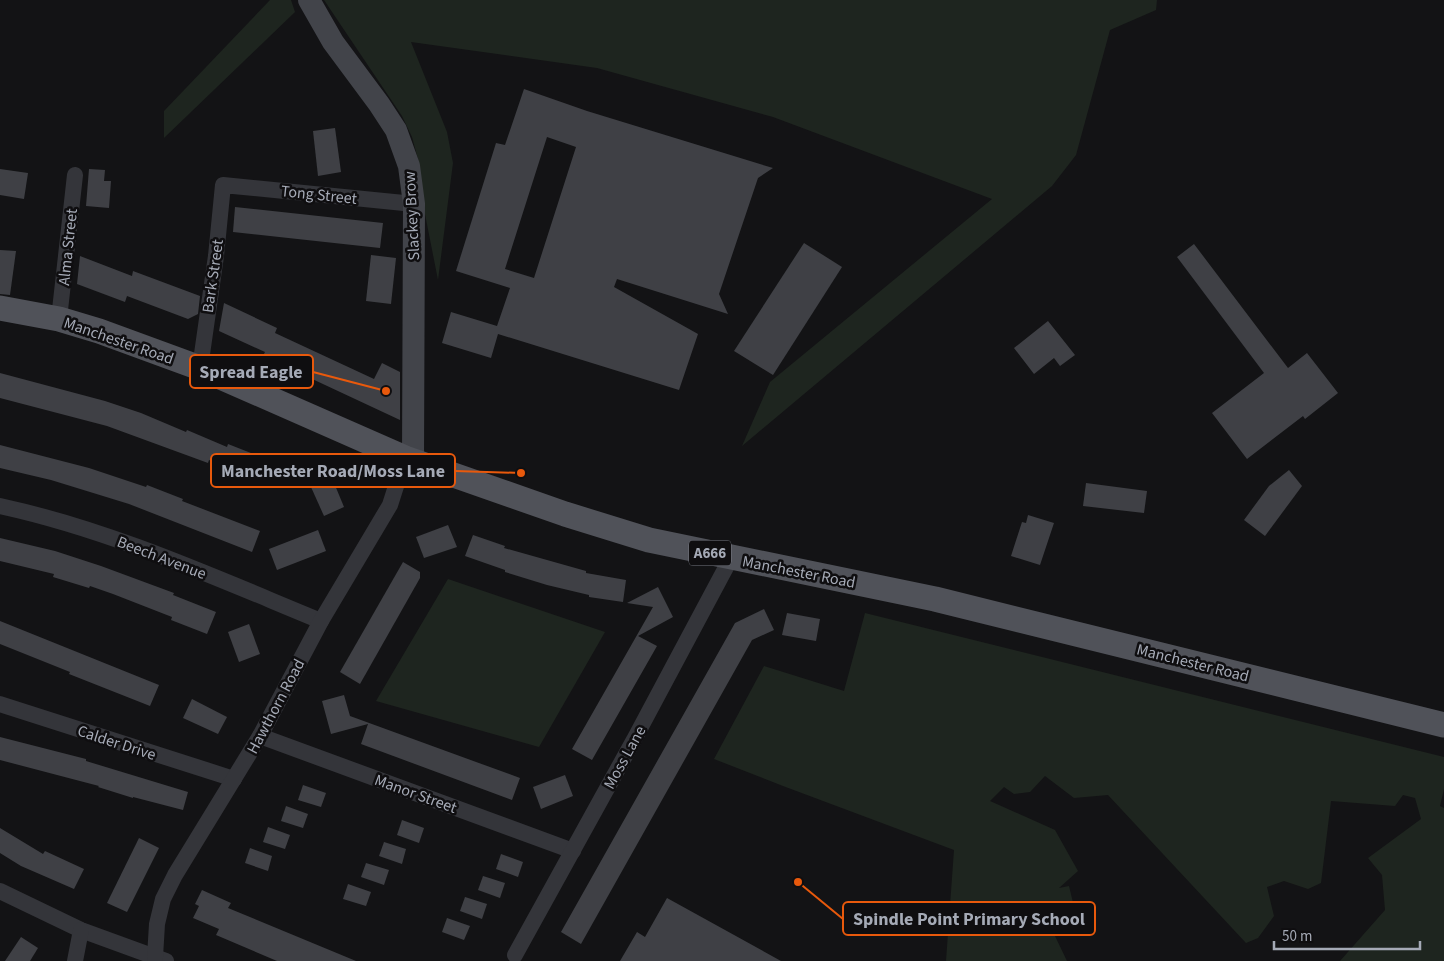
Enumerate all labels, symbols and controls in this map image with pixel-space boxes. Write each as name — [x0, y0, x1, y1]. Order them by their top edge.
street label: Slackey Brow — [399, 170, 425, 261]
street label: Tong Street — [280, 180, 359, 210]
street label: Alma Street — [53, 207, 83, 287]
street label: Bark Street — [197, 237, 229, 314]
street label: Manchester Road — [61, 312, 177, 370]
callout: Spread Eagle — [190, 355, 313, 388]
text: Spread Eagle — [199, 360, 303, 385]
callout: Manchester Road/Moss Lane — [211, 454, 455, 487]
text: Manchester Road/Moss Lane — [221, 459, 445, 484]
street label: Beech Avenue — [114, 531, 209, 585]
road number: A666 — [689, 540, 731, 566]
street label: Manchester Road — [740, 550, 857, 594]
street label: Manchester Road — [1134, 638, 1251, 688]
street label: Hawthorn Road — [242, 655, 310, 758]
street label: Calder Drive — [75, 720, 159, 766]
street label: Moss Lane — [598, 722, 651, 793]
street label: Manor Street — [372, 769, 460, 819]
callout: Spindle Point Primary School — [843, 902, 1095, 935]
text: Spindle Point Primary School — [853, 907, 1085, 932]
scale bar — [1274, 918, 1420, 950]
text: 50 m — [1282, 926, 1312, 947]

